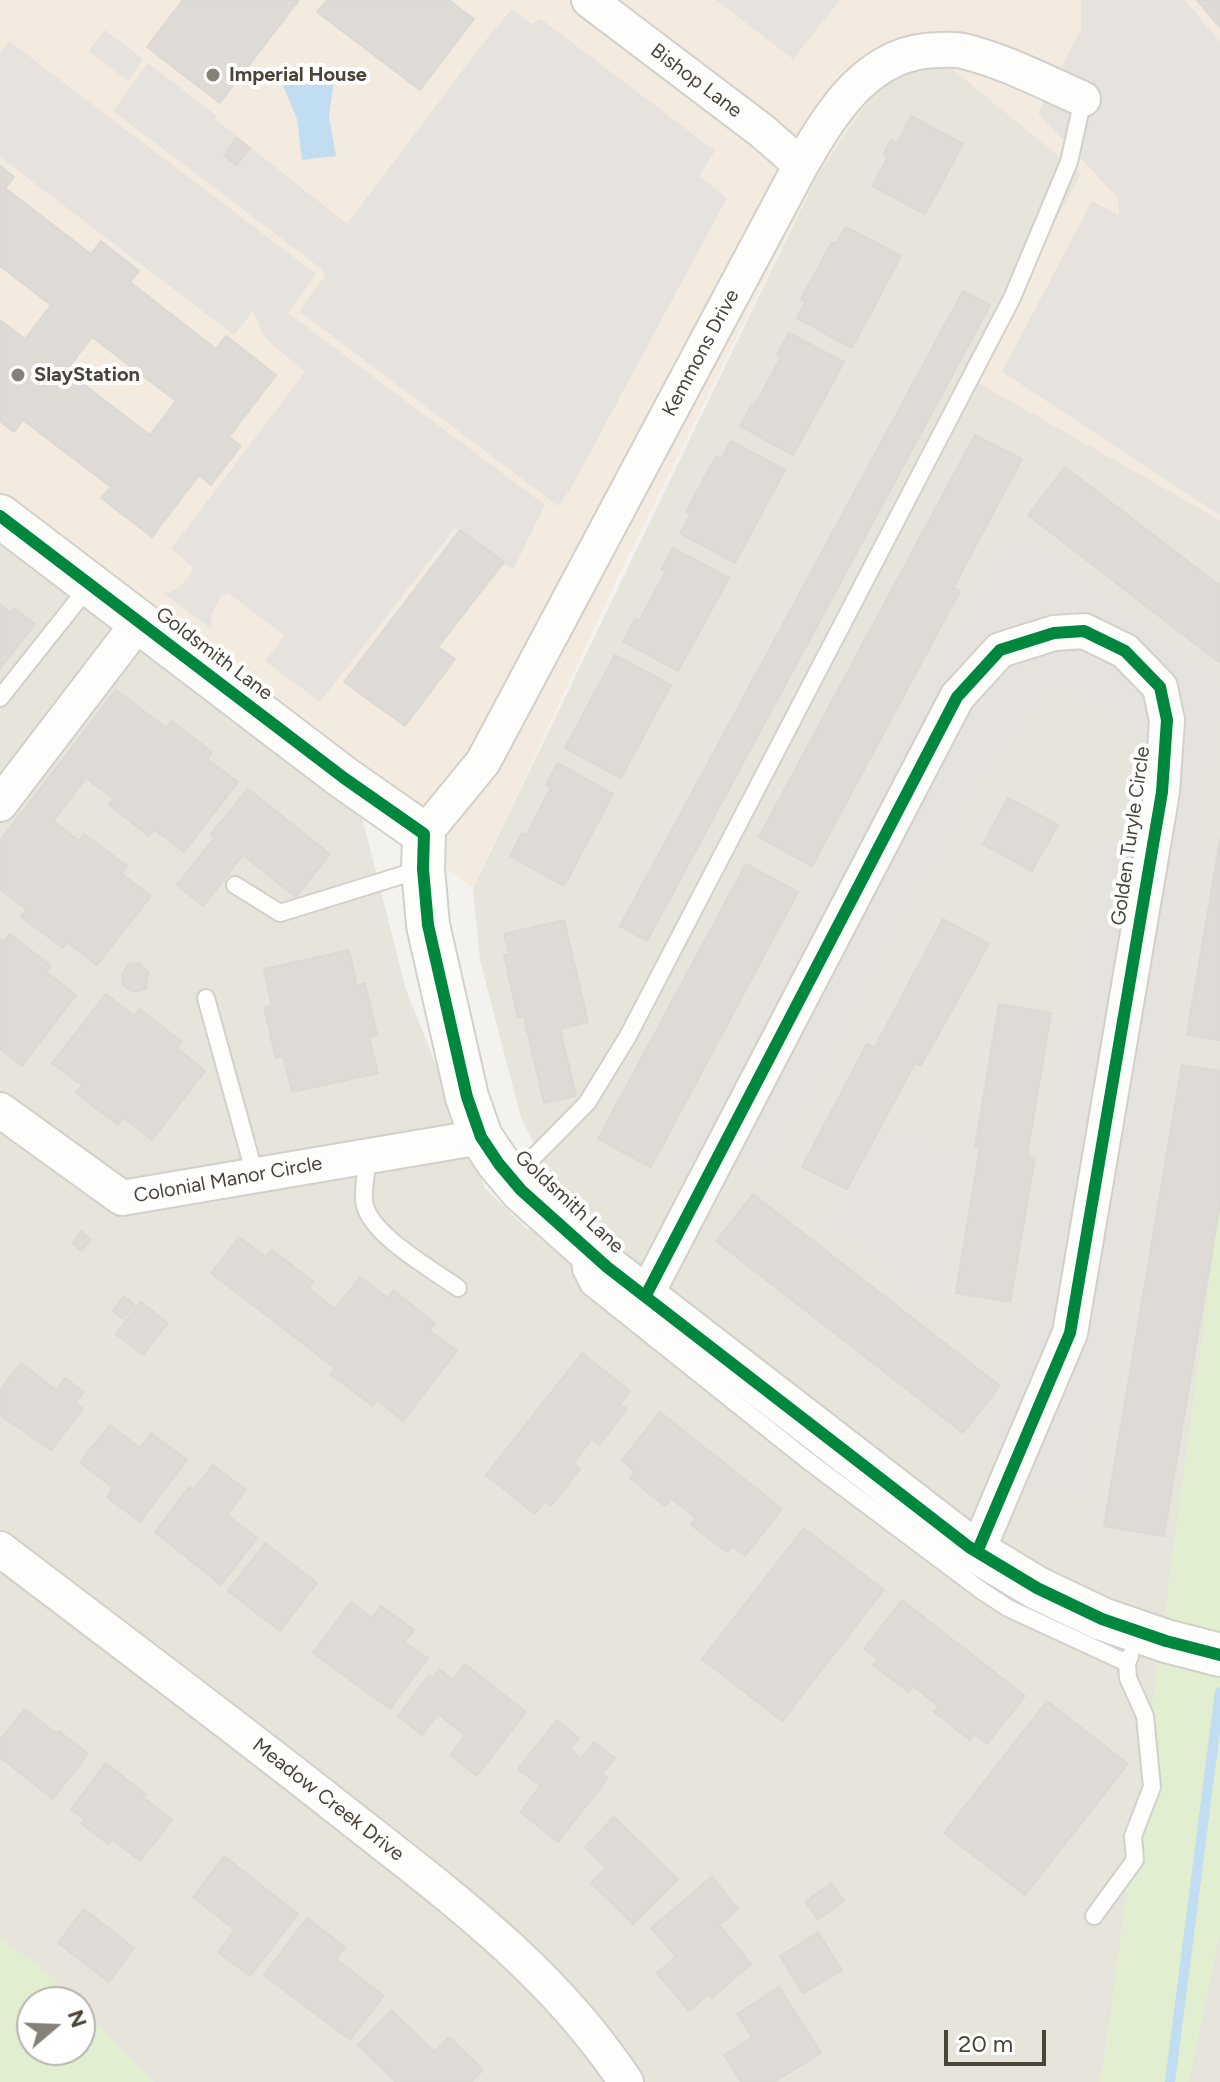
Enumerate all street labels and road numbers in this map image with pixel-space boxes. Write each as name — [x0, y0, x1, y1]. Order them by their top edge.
street label: Bishop Lane — [646, 39, 746, 123]
street label: Kemmons Drive — [657, 285, 745, 421]
street label: Goldsmith Lane — [151, 602, 277, 706]
street label: Golden Turyle Circle — [1107, 745, 1155, 927]
street label: Goldsmith Lane — [510, 1145, 628, 1259]
street label: Colonial Manor Circle — [132, 1152, 324, 1208]
street label: Meadow Creek Drive — [247, 1733, 409, 1867]

